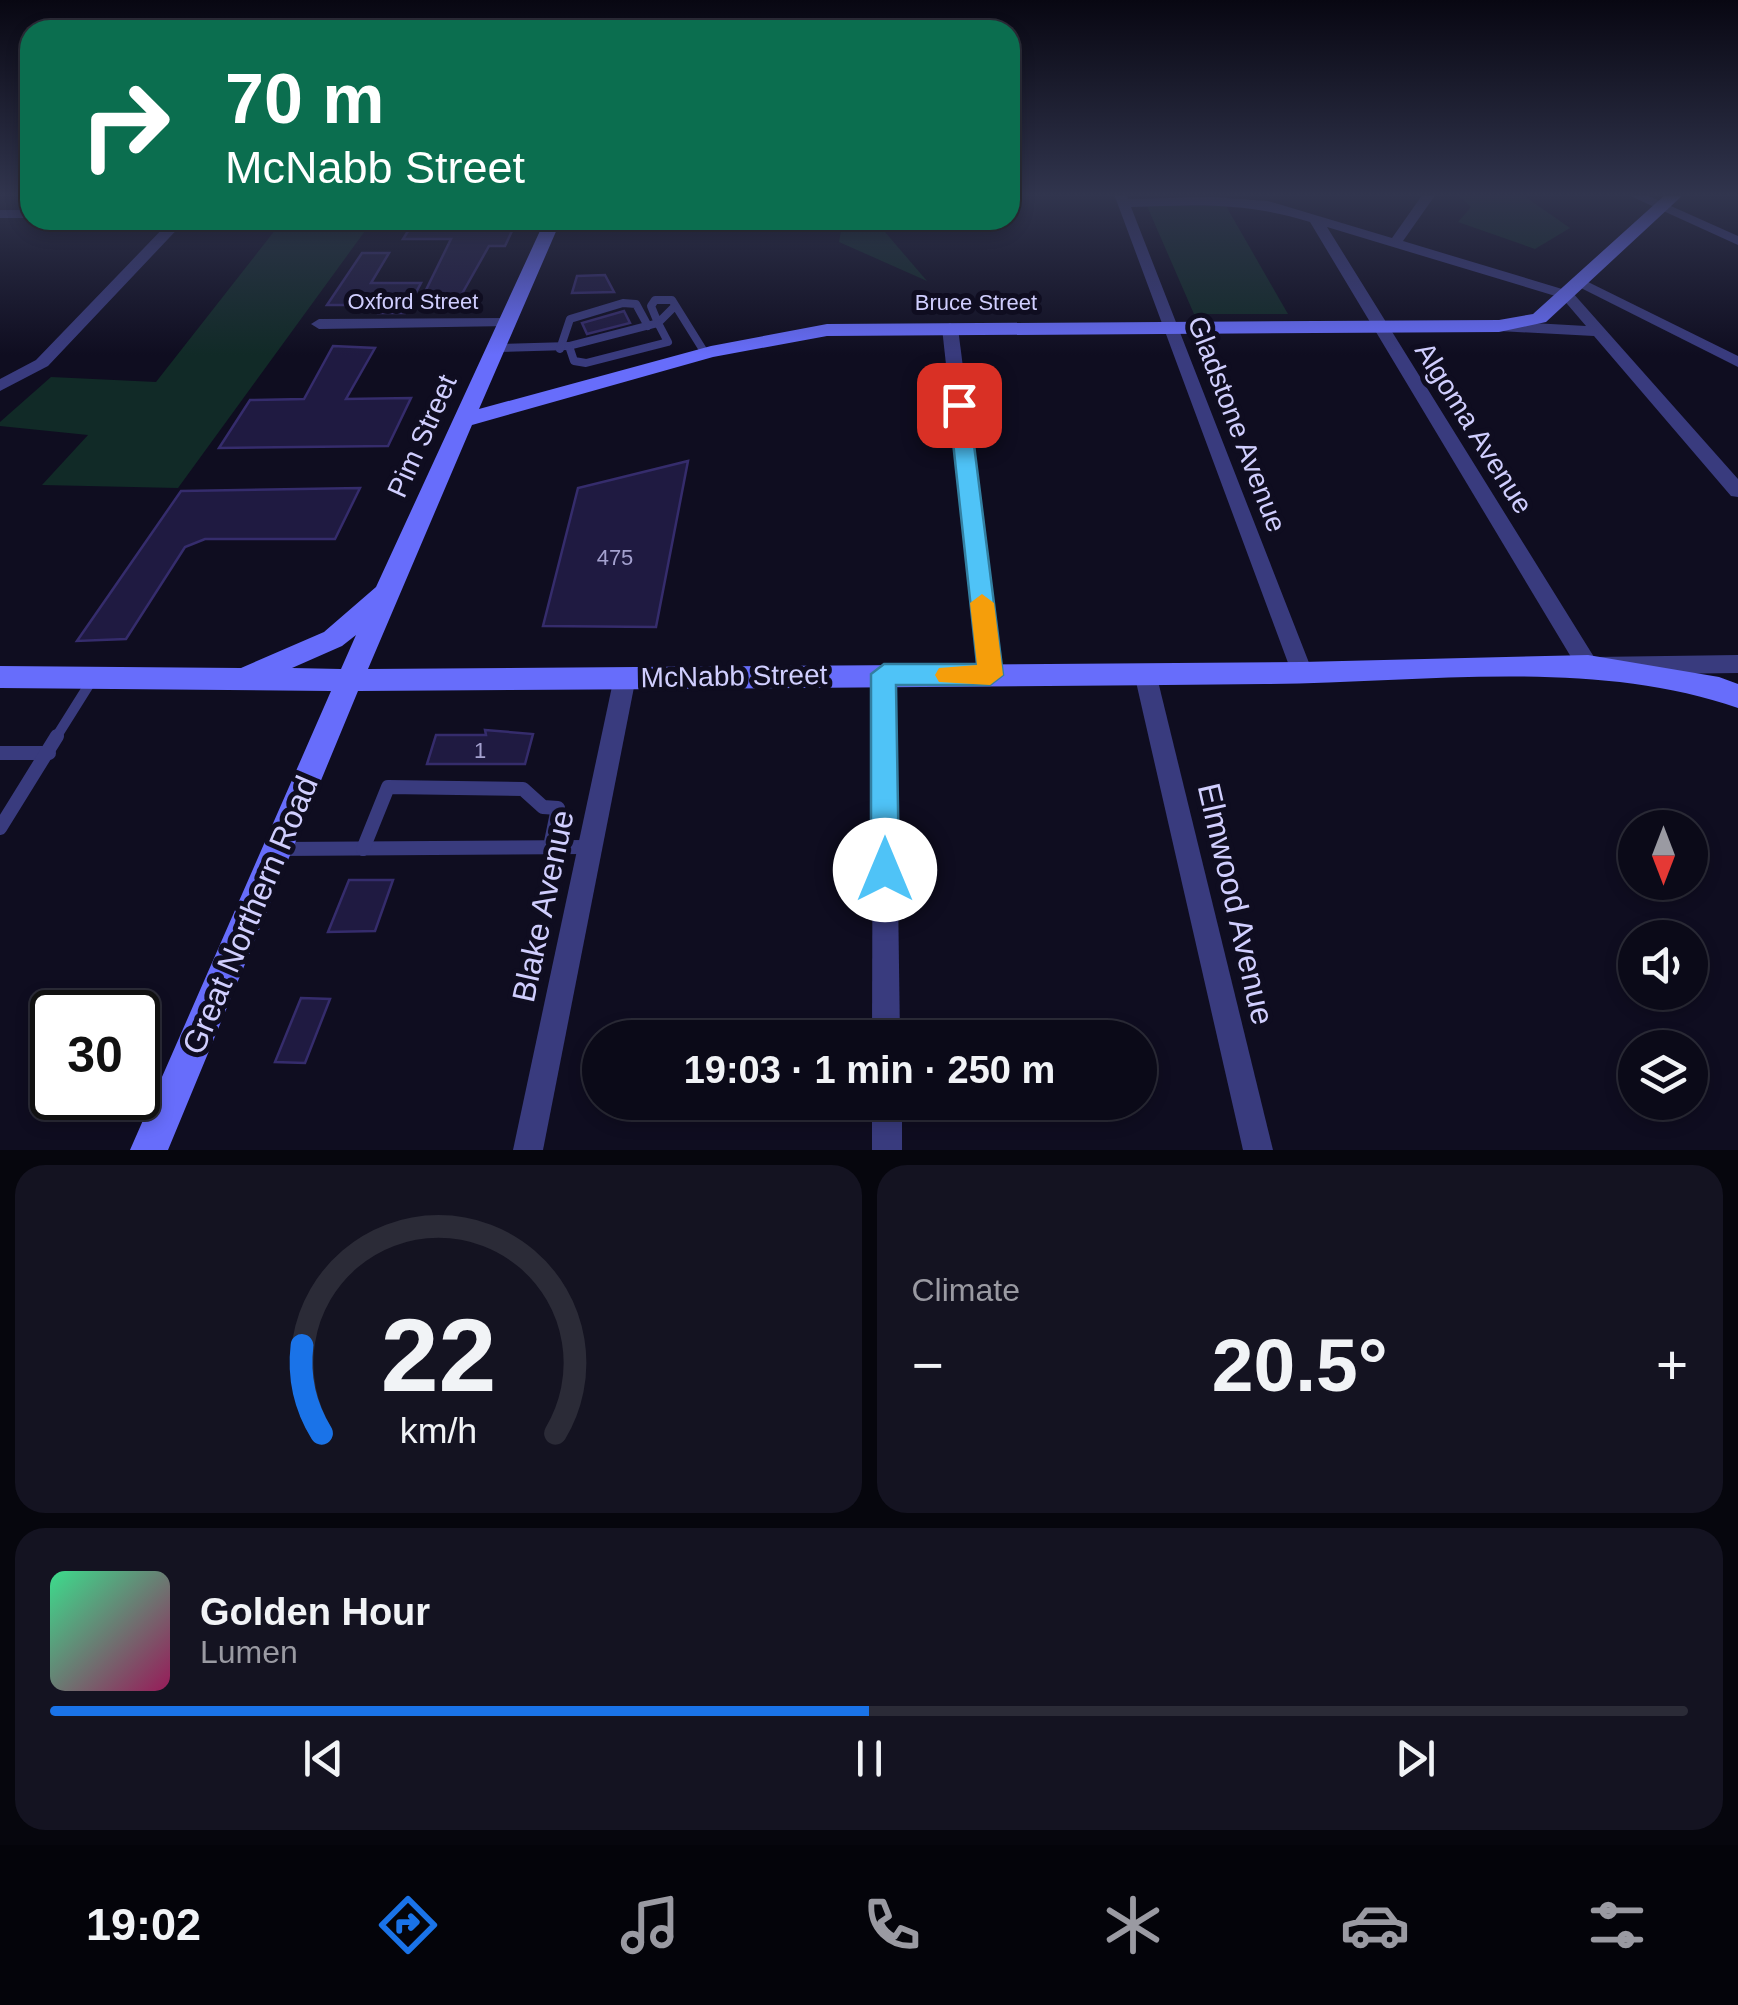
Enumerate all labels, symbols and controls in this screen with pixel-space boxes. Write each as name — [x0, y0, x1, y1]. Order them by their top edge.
icon: right — [60, 60, 190, 190]
text: 70 m — [225, 60, 385, 138]
text: McNabb Street — [225, 142, 525, 193]
street label: Oxford Street — [348, 289, 478, 314]
street label: Bruce Street — [915, 290, 1037, 315]
street label: Gladstone Avenue — [1182, 312, 1292, 536]
street label: Algoma Avenue — [1409, 337, 1539, 519]
pin — [917, 363, 1002, 448]
street label: Pim Street — [381, 370, 463, 502]
icon: arrive — [932, 378, 987, 433]
house number: 475 — [597, 545, 633, 570]
street label: McNabb Street — [640, 659, 828, 693]
house number: 1 — [474, 738, 486, 763]
street label: Great Northern Road — [175, 770, 325, 1060]
street label: Elmwood Avenue — [1191, 780, 1281, 1028]
street label: Blake Avenue — [505, 807, 581, 1005]
north arrow — [1618, 810, 1708, 900]
map controls — [1618, 810, 1708, 1120]
position arrow — [833, 818, 937, 922]
button: sound — [1618, 920, 1708, 1010]
speed limit sign: 30 — [30, 990, 160, 1120]
button: layers — [1618, 1030, 1708, 1120]
text: 19:03 · 1 min · 250 m — [684, 1049, 1055, 1091]
text: Climate — [912, 1272, 1020, 1308]
text: 22 — [380, 1297, 496, 1413]
text: 20.5° — [1212, 1323, 1388, 1407]
text: − — [912, 1334, 944, 1396]
text: + — [1656, 1334, 1688, 1396]
text: km/h — [400, 1411, 477, 1451]
text: Golden Hour — [200, 1591, 430, 1633]
text: Lumen — [200, 1634, 298, 1670]
icon: previous — [296, 1731, 351, 1786]
icon: pause — [842, 1731, 897, 1786]
icon: next — [1388, 1731, 1443, 1786]
icon: directions — [373, 1890, 443, 1960]
icon: music — [615, 1890, 685, 1960]
icon: phone — [857, 1890, 927, 1960]
icon: climate — [1098, 1890, 1168, 1960]
icon: car — [1340, 1890, 1410, 1960]
icon: filters — [1582, 1890, 1652, 1960]
text: 19:02 — [86, 1899, 201, 1950]

